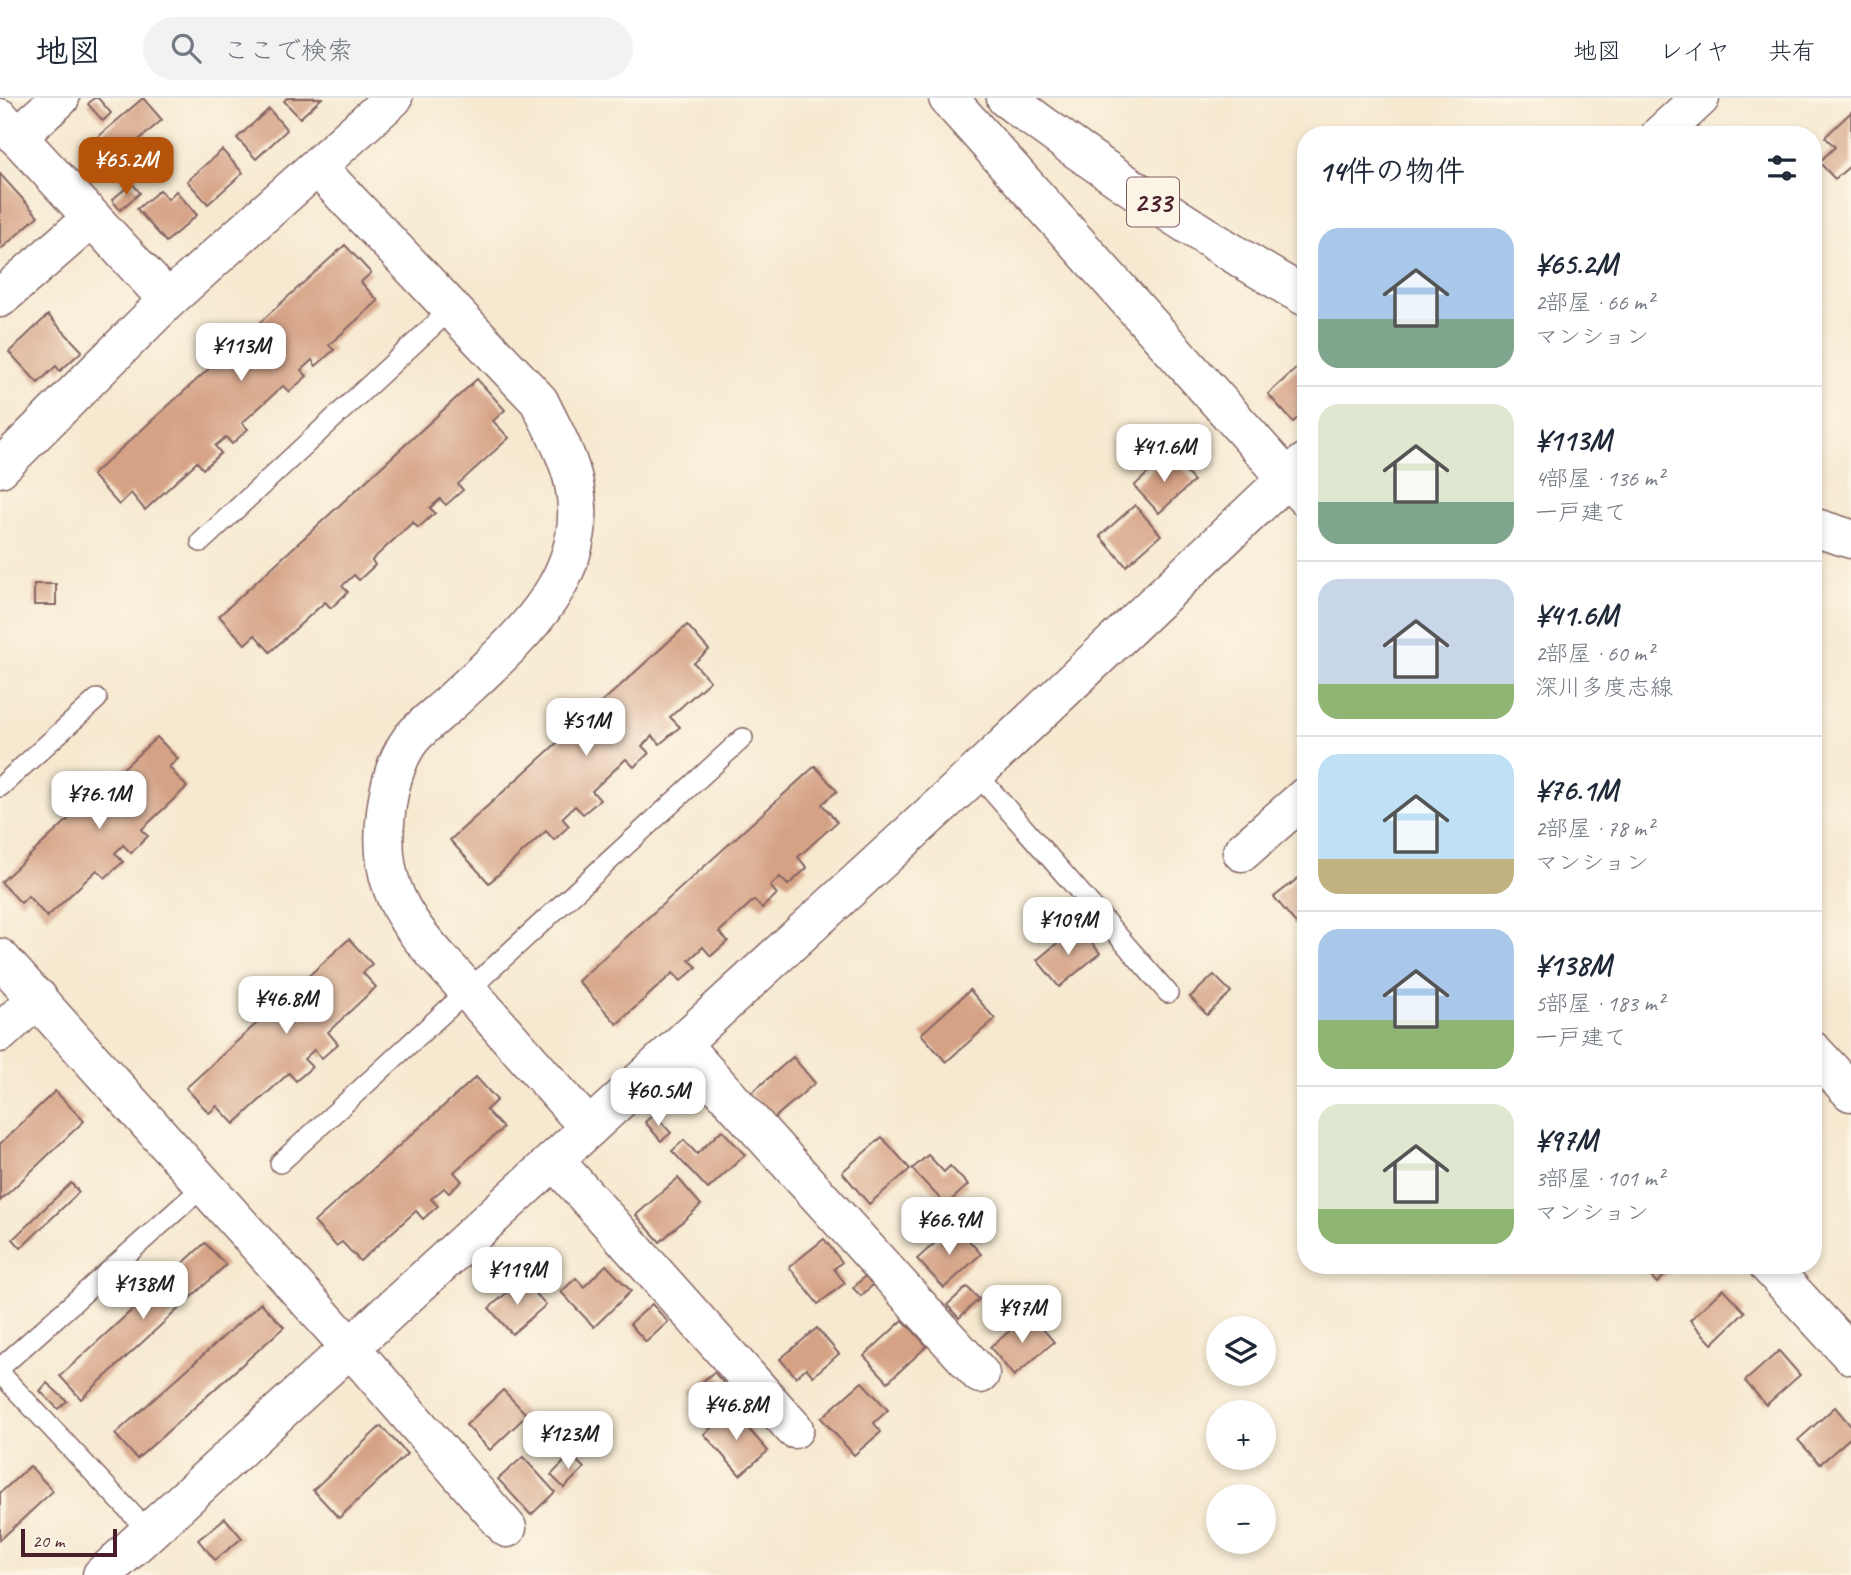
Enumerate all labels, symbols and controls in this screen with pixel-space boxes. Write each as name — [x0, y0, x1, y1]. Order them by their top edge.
search box — [143, 17, 633, 80]
icon: search — [167, 29, 205, 67]
text: 地図 — [35, 30, 101, 72]
text: ここで検索 — [223, 34, 353, 67]
text: 地図 — [1573, 36, 1621, 66]
text: レイヤ — [1659, 36, 1730, 66]
text: 共有 — [1768, 36, 1816, 66]
pin: ¥65.2M — [69, 138, 183, 197]
text: ¥65.2M — [95, 145, 157, 174]
icon: filters — [1763, 149, 1801, 187]
text: 14件の物件 — [1318, 152, 1465, 190]
road number: 233 — [1127, 178, 1179, 226]
text: ¥65.2M — [1535, 245, 1617, 283]
icon: home — [1374, 256, 1458, 340]
text: 2部屋 · 66 m² — [1535, 288, 1653, 317]
text: マンション — [1535, 322, 1649, 351]
pin: ¥113M — [192, 324, 290, 383]
text: ¥113M — [212, 331, 270, 360]
text: ¥113M — [1535, 421, 1611, 459]
pin: ¥41.6M — [1107, 424, 1221, 484]
text: ¥41.6M — [1132, 432, 1196, 461]
icon: home — [1374, 432, 1458, 516]
text: 4部屋 · 136 m² — [1535, 464, 1664, 493]
text: 一戸建て — [1535, 498, 1627, 527]
text: ¥41.6M — [1535, 596, 1617, 634]
icon: home — [1374, 607, 1458, 691]
text: 2部屋 · 60 m² — [1535, 639, 1653, 668]
text: 深川多度志線 — [1535, 673, 1673, 702]
pin: ¥51M — [545, 698, 627, 758]
text: ¥51M — [562, 706, 610, 735]
text: ¥76.1M — [1535, 771, 1617, 809]
pin: ¥76.1M — [42, 772, 156, 831]
text: ¥76.1M — [67, 779, 131, 808]
icon: home — [1374, 782, 1458, 866]
text: 2部屋 · 78 m² — [1535, 814, 1653, 843]
text: マンション — [1535, 848, 1649, 877]
pin: ¥109M — [1019, 898, 1117, 957]
text: ¥109M — [1039, 905, 1097, 934]
text: ¥138M — [1535, 946, 1611, 984]
icon: home — [1374, 957, 1458, 1041]
pin: ¥46.8M — [229, 976, 343, 1036]
text: ¥46.8M — [254, 984, 318, 1013]
text: 5部屋 · 183 m² — [1535, 989, 1664, 1018]
text: 一戸建て — [1535, 1023, 1627, 1052]
pin: ¥60.5M — [601, 1068, 715, 1128]
text: ¥60.5M — [627, 1076, 689, 1105]
text: ¥97M — [1535, 1121, 1597, 1159]
icon: home — [1374, 1132, 1458, 1216]
text: 3部屋 · 101 m² — [1535, 1164, 1664, 1193]
pin: ¥66.9M — [892, 1198, 1006, 1257]
text: マンション — [1535, 1198, 1649, 1227]
text: ¥66.9M — [917, 1205, 981, 1234]
pin: ¥119M — [468, 1248, 566, 1307]
text: ¥119M — [488, 1255, 546, 1284]
pin: ¥138M — [94, 1262, 192, 1321]
text: ¥138M — [114, 1269, 172, 1298]
pin: ¥97M — [981, 1286, 1063, 1345]
text: ¥97M — [998, 1293, 1046, 1322]
map controls — [1206, 1316, 1276, 1554]
button: layers — [1206, 1316, 1276, 1386]
pin: ¥46.8M — [679, 1382, 793, 1442]
text: ¥46.8M — [704, 1390, 768, 1419]
button: + — [1206, 1400, 1276, 1470]
pin: ¥123M — [519, 1412, 617, 1471]
text: ¥123M — [539, 1419, 597, 1448]
button: − — [1206, 1484, 1276, 1554]
scale bar — [21, 1526, 117, 1558]
text: 20 m — [32, 1529, 64, 1553]

